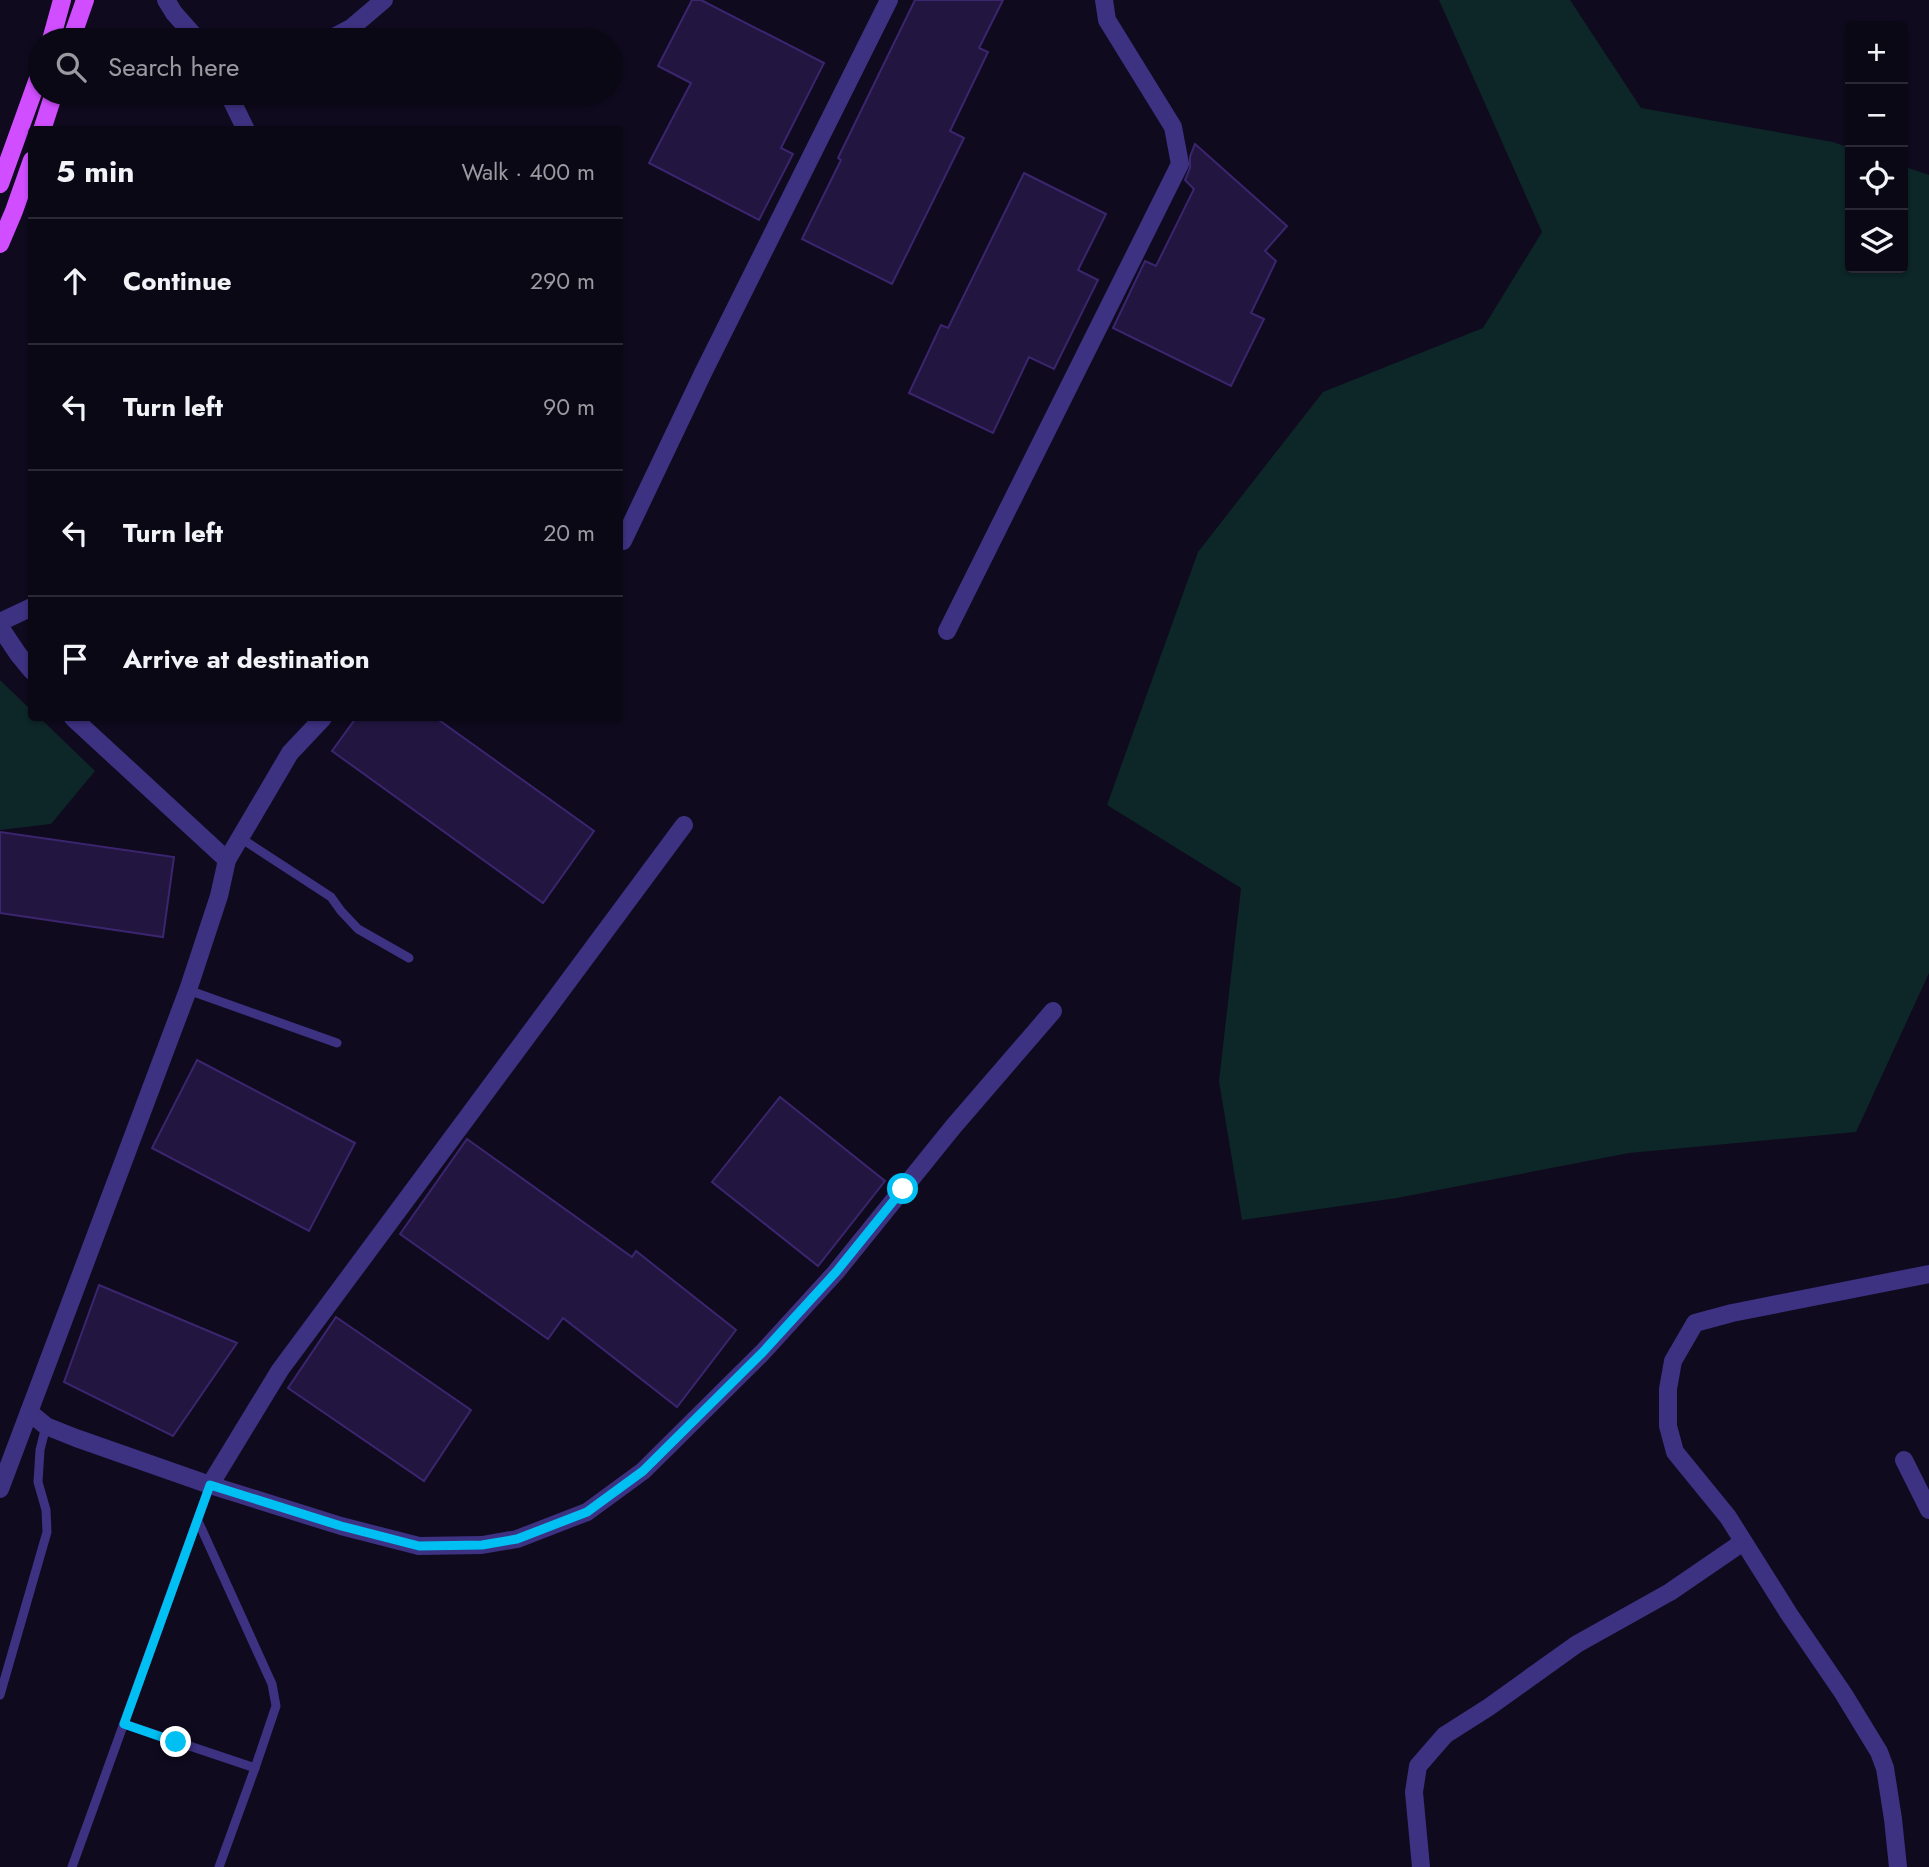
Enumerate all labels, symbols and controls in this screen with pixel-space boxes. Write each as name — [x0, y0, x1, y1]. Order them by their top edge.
map controls — [1845, 21, 1908, 273]
button: + — [1845, 21, 1908, 84]
search box — [28, 28, 623, 105]
icon: search — [52, 48, 90, 86]
text: Search here — [108, 48, 240, 86]
button: − — [1845, 84, 1908, 147]
button: locate — [1845, 147, 1908, 210]
text: 5 min — [56, 150, 134, 193]
text: Walk · 400 m — [462, 155, 595, 189]
button: layers — [1845, 210, 1908, 273]
icon: ahead — [56, 262, 94, 300]
text: Continue — [123, 262, 232, 300]
text: 290 m — [530, 264, 595, 298]
icon: left — [56, 388, 94, 426]
text: Turn left — [123, 388, 223, 426]
text: 90 m — [543, 390, 595, 424]
icon: left — [56, 514, 94, 552]
text: Turn left — [123, 514, 223, 552]
text: 20 m — [543, 516, 595, 550]
icon: arrive — [56, 640, 94, 678]
text: Arrive at destination — [123, 640, 370, 678]
route start — [887, 1173, 918, 1204]
route end — [160, 1726, 191, 1757]

